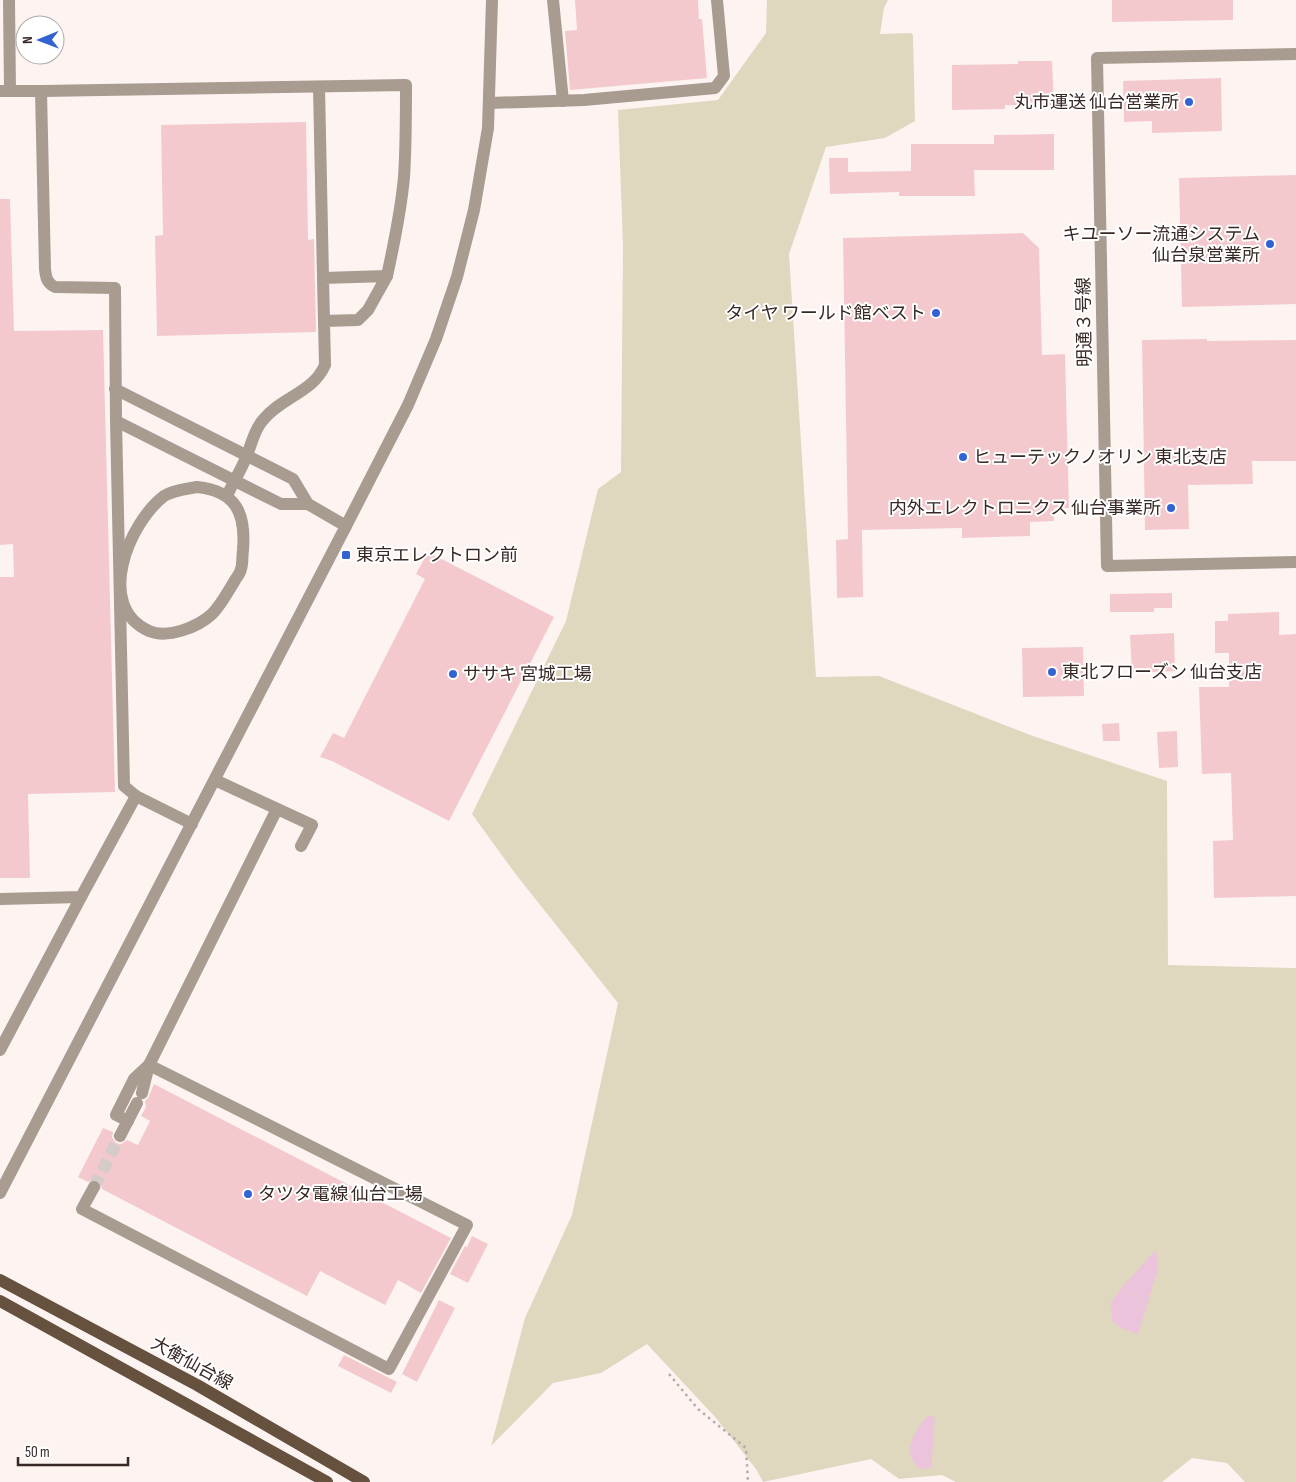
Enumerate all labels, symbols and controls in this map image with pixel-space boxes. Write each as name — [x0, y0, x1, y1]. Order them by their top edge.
north arrow — [15, 15, 65, 65]
text: N — [19, 36, 36, 44]
place label: 丸市運送 仙台営業所 — [1014, 92, 1179, 113]
marker: 丸市運送 仙台営業所 — [1183, 96, 1195, 108]
place label: キユーソー流通システム 仙台泉営業所 — [1063, 224, 1260, 266]
marker: キユーソー流通システム 仙台泉営業所 — [1264, 238, 1276, 250]
street label: 明通３号線 — [1073, 277, 1096, 367]
place label: タイヤ ワールド館ベスト — [725, 303, 926, 324]
marker: タイヤ ワールド館ベスト — [930, 307, 942, 319]
place label: ヒューテックノオリン 東北支店 — [973, 447, 1227, 468]
marker: ヒューテックノオリン 東北支店 — [957, 451, 969, 463]
place label: 内外エレクトロニクス 仙台事業所 — [889, 498, 1161, 519]
marker: 内外エレクトロニクス 仙台事業所 — [1165, 502, 1177, 514]
place label: 東京エレクトロン前 — [356, 545, 518, 566]
marker: 東京エレクトロン前 — [340, 549, 352, 561]
place label: 東北フローズン 仙台支店 — [1062, 662, 1262, 683]
place label: ササキ 宮城工場 — [463, 664, 592, 685]
marker: 東北フローズン 仙台支店 — [1046, 666, 1058, 678]
marker: ササキ 宮城工場 — [447, 668, 459, 680]
place label: タツタ電線 仙台工場 — [258, 1184, 423, 1205]
marker: タツタ電線 仙台工場 — [242, 1188, 254, 1200]
street label: 大衡仙台線 — [147, 1332, 236, 1394]
scale bar — [18, 1434, 128, 1466]
text: 50 m — [25, 1443, 50, 1462]

